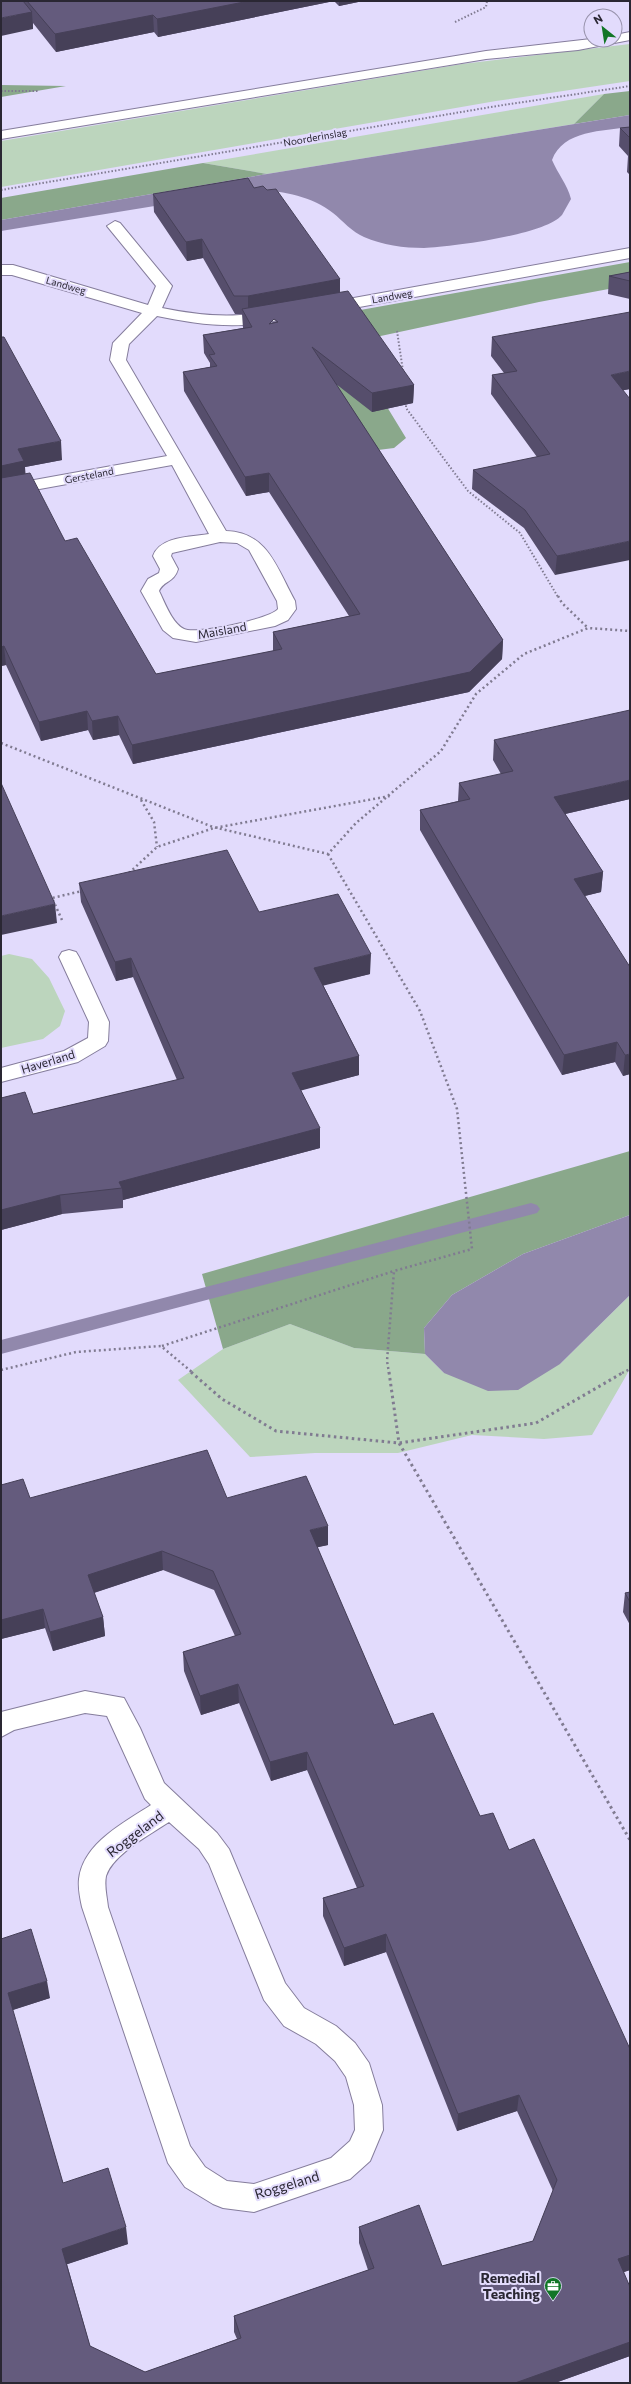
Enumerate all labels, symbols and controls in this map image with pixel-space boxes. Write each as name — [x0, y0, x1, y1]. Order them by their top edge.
north arrow — [583, 8, 623, 48]
text: N — [591, 11, 605, 27]
street label: Noorderinslag — [282, 125, 348, 149]
street label: Landweg — [45, 274, 88, 297]
street label: Landweg — [371, 286, 414, 305]
street label: Gersteland — [64, 464, 115, 486]
street label: Maisland — [196, 619, 247, 641]
street label: Haverland — [19, 1046, 76, 1076]
street label: Roggeland — [103, 1807, 166, 1860]
street label: Roggeland — [252, 2167, 321, 2202]
place label: Remedial Teaching — [481, 2269, 540, 2302]
office icon: Remedial Teaching — [543, 2276, 563, 2301]

